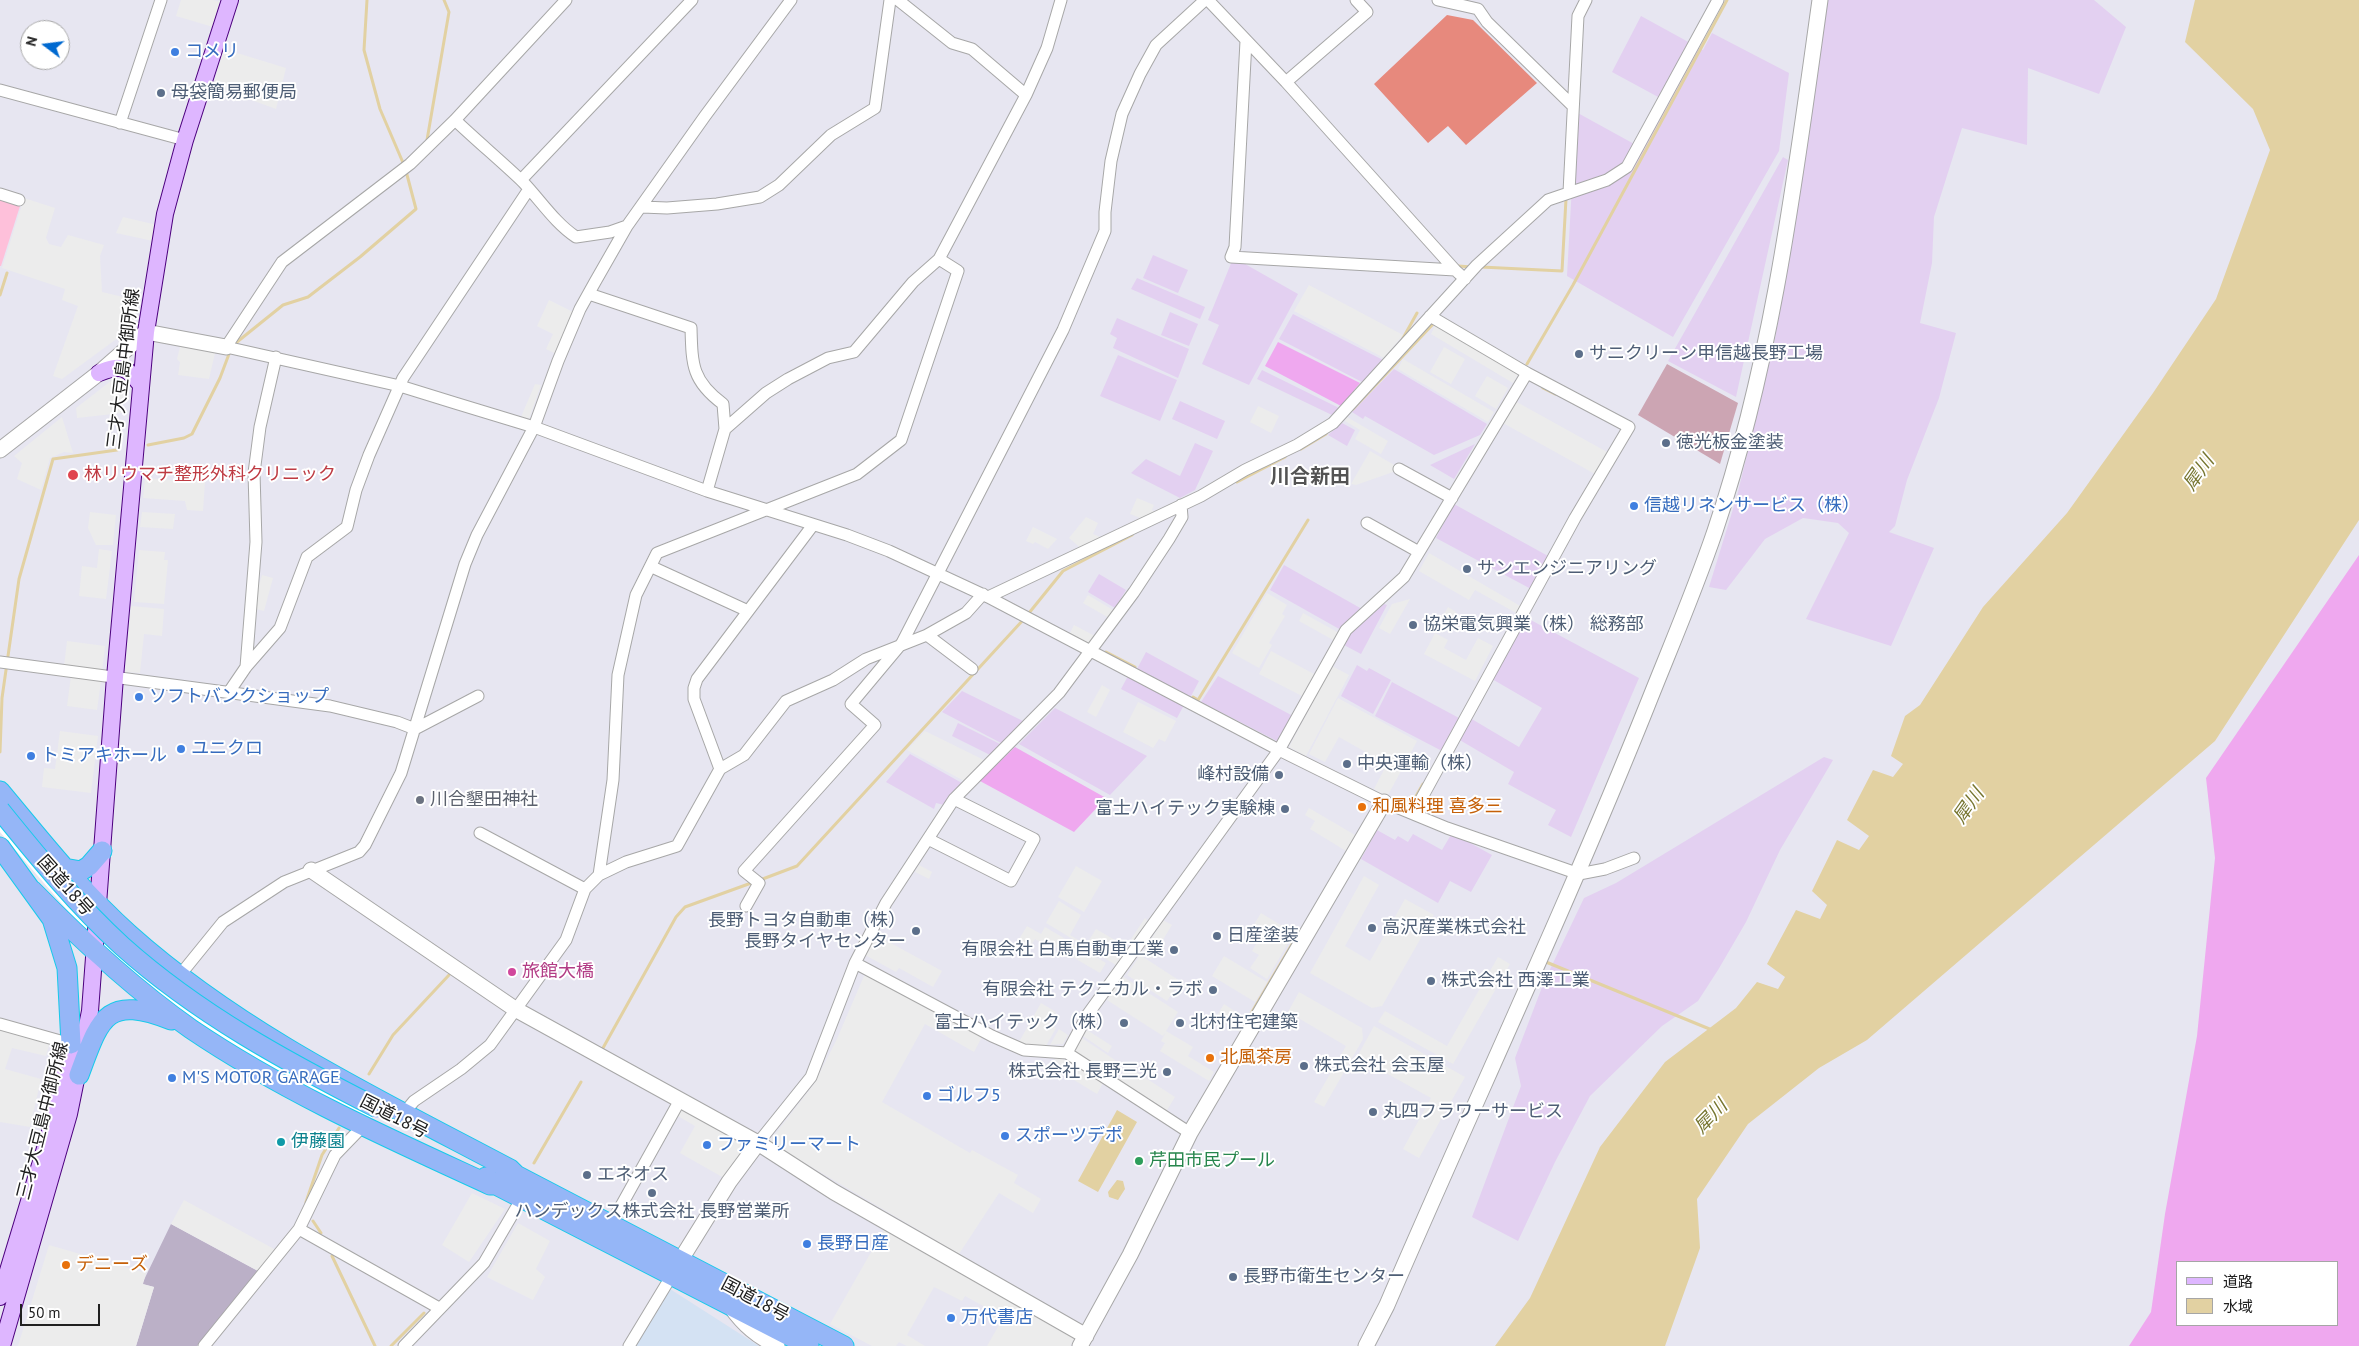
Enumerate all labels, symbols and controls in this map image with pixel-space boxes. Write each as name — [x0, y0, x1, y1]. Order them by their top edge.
north arrow — [20, 20, 70, 70]
text: N — [22, 35, 41, 48]
place label: コメリ — [185, 41, 239, 63]
marker: コメリ — [169, 46, 181, 58]
place label: 母袋簡易郵便局 — [171, 82, 297, 104]
marker: 母袋簡易郵便局 — [155, 87, 167, 99]
street label: 三才大豆島中御所線 — [103, 287, 145, 451]
place label: サニクリーン甲信越長野工場 — [1589, 343, 1823, 365]
marker: サニクリーン甲信越長野工場 — [1573, 348, 1585, 360]
place label: 徳光板金塗装 — [1676, 432, 1784, 454]
marker: 徳光板金塗装 — [1660, 437, 1672, 449]
water label: 犀川 — [2179, 451, 2219, 495]
place label: 林リウマチ整形外科クリニック — [84, 464, 336, 486]
district label: 川合新田 — [1270, 465, 1350, 489]
marker: 林リウマチ整形外科クリニック — [66, 468, 80, 482]
place label: 信越リネンサービス（株） — [1644, 495, 1860, 517]
marker: 信越リネンサービス（株） — [1628, 500, 1640, 512]
place label: サンエンジニアリング — [1477, 558, 1657, 580]
marker: サンエンジニアリング — [1461, 563, 1473, 575]
place label: 協栄電気興業（株） 総務部 — [1423, 614, 1644, 636]
marker: 協栄電気興業（株） 総務部 — [1407, 619, 1419, 631]
place label: ソフトバンクショップ — [149, 686, 329, 708]
marker: ソフトバンクショップ — [133, 691, 145, 703]
place label: ユニクロ — [191, 738, 263, 760]
marker: ユニクロ — [175, 743, 187, 755]
place label: トミアキホール — [41, 745, 167, 767]
marker: トミアキホール — [25, 750, 37, 762]
place label: 中央運輸（株） — [1357, 753, 1483, 775]
marker: 中央運輸（株） — [1341, 758, 1353, 770]
place label: 峰村設備 — [1197, 764, 1269, 786]
marker: 峰村設備 — [1273, 769, 1285, 781]
water label: 犀川 — [1949, 784, 1989, 828]
place label: 川合墾田神社 — [430, 789, 538, 811]
marker: 川合墾田神社 — [414, 794, 426, 806]
place label: 和風料理 喜多三 — [1372, 796, 1503, 818]
place label: 富士ハイテック実験棟 — [1095, 798, 1275, 820]
marker: 和風料理 喜多三 — [1356, 801, 1368, 813]
marker: 富士ハイテック実験棟 — [1279, 803, 1291, 815]
street label: 国道18号 — [32, 851, 98, 921]
place label: 長野トヨタ自動車（株） 長野タイヤセンター — [708, 910, 906, 952]
place label: 高沢産業株式会社 — [1382, 917, 1526, 939]
marker: 高沢産業株式会社 — [1366, 922, 1378, 934]
marker: 長野トヨタ自動車（株） 長野タイヤセンター — [910, 925, 922, 937]
place label: 日産塗装 — [1227, 925, 1299, 947]
marker: 日産塗装 — [1211, 930, 1223, 942]
place label: 有限会社 白馬自動車工業 — [961, 939, 1164, 961]
marker: 有限会社 白馬自動車工業 — [1168, 944, 1180, 956]
place label: 旅館大橋 — [522, 961, 594, 983]
marker: 旅館大橋 — [506, 966, 518, 978]
place label: 株式会社 西澤工業 — [1441, 970, 1590, 992]
marker: 株式会社 西澤工業 — [1425, 975, 1437, 987]
place label: 有限会社 テクニカル・ラボ — [982, 979, 1203, 1001]
marker: 有限会社 テクニカル・ラボ — [1207, 984, 1219, 996]
place label: 富士ハイテック（株） — [934, 1012, 1114, 1034]
place label: 北村住宅建築 — [1190, 1012, 1298, 1034]
marker: 富士ハイテック（株） — [1118, 1017, 1130, 1029]
marker: 北村住宅建築 — [1174, 1017, 1186, 1029]
street label: 三才大豆島中御所線 — [13, 1040, 73, 1202]
place label: 北風茶房 — [1220, 1047, 1292, 1069]
marker: 北風茶房 — [1204, 1052, 1216, 1064]
place label: 株式会社 会玉屋 — [1314, 1055, 1445, 1077]
marker: 株式会社 会玉屋 — [1298, 1060, 1310, 1072]
place label: 株式会社 長野三光 — [1008, 1061, 1157, 1083]
marker: 株式会社 長野三光 — [1161, 1066, 1173, 1078]
place label: M'S MOTOR GARAGE — [182, 1067, 340, 1089]
marker: M'S MOTOR GARAGE — [166, 1072, 178, 1084]
place label: ゴルフ5 — [937, 1085, 1001, 1107]
marker: ゴルフ5 — [921, 1090, 933, 1102]
street label: 国道18号 — [356, 1091, 432, 1143]
water label: 犀川 — [1690, 1095, 1732, 1139]
place label: 丸四フラワーサービス — [1383, 1101, 1563, 1123]
marker: 丸四フラワーサービス — [1367, 1106, 1379, 1118]
place label: スポーツデポ — [1015, 1125, 1123, 1147]
marker: スポーツデポ — [999, 1130, 1011, 1142]
place label: 伊藤園 — [291, 1131, 345, 1153]
place label: ファミリーマート — [717, 1134, 861, 1156]
marker: 伊藤園 — [275, 1136, 287, 1148]
marker: ファミリーマート — [701, 1139, 713, 1151]
place label: 芹田市民プール — [1149, 1150, 1275, 1172]
marker: 芹田市民プール — [1133, 1155, 1145, 1167]
place label: エネオス — [597, 1164, 669, 1186]
marker: エネオス — [581, 1169, 593, 1181]
marker: ハンデックス株式会社 長野営業所 — [646, 1187, 658, 1199]
place label: ハンデックス株式会社 長野営業所 — [515, 1201, 789, 1223]
place label: 長野日産 — [817, 1233, 889, 1255]
marker: 長野日産 — [801, 1238, 813, 1250]
place label: デニーズ — [76, 1254, 148, 1276]
marker: デニーズ — [60, 1259, 72, 1271]
legend — [2176, 1261, 2339, 1326]
place label: 長野市衛生センター — [1243, 1266, 1405, 1288]
marker: 長野市衛生センター — [1227, 1271, 1239, 1283]
text: 道路 — [2223, 1272, 2253, 1291]
street label: 国道18号 — [717, 1273, 793, 1327]
scale bar — [22, 1294, 102, 1326]
text: 水域 — [2223, 1297, 2253, 1316]
text: 50 m — [28, 1303, 61, 1322]
place label: 万代書店 — [961, 1307, 1033, 1329]
marker: 万代書店 — [945, 1312, 957, 1324]

